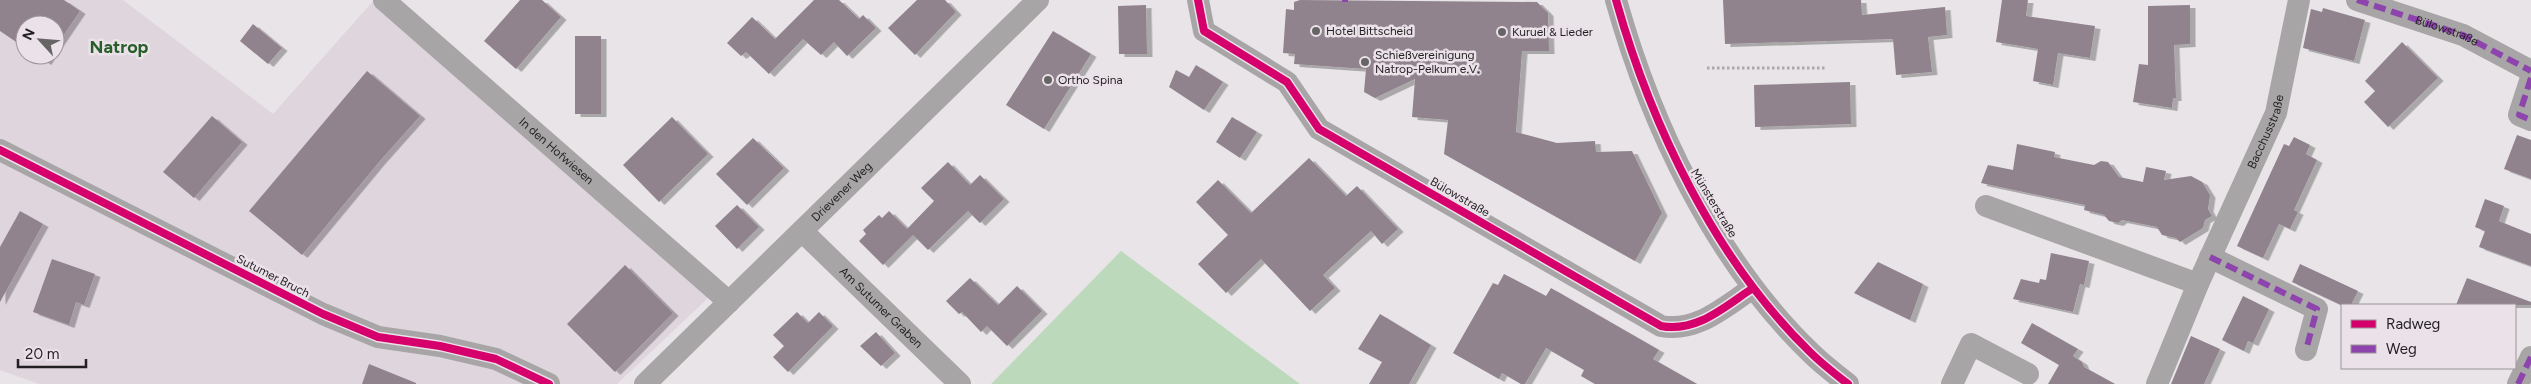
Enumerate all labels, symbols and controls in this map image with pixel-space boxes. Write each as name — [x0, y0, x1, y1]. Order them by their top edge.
street label: Bülowstraße — [2413, 13, 2481, 49]
north arrow — [15, 15, 65, 65]
place label: Hotel Bittscheid — [1326, 24, 1413, 38]
marker: Hotel Bittscheid — [1310, 25, 1322, 37]
place label: Kuruel & Lieder — [1512, 25, 1593, 39]
text: N — [19, 26, 39, 43]
marker: Kuruel & Lieder — [1496, 26, 1508, 38]
district label: Natrop — [90, 36, 149, 58]
place label: Schießvereinigung Natrop-Pelkum e.V. — [1375, 48, 1480, 76]
marker: Schießvereinigung Natrop-Pelkum e.V. — [1359, 56, 1371, 68]
place label: Ortho Spina — [1058, 73, 1123, 87]
marker: Ortho Spina — [1042, 74, 1054, 86]
street label: Bacchusstraße — [2244, 93, 2287, 171]
street label: In den Hofwiesen — [516, 115, 597, 187]
street label: Drievener Weg — [808, 159, 875, 224]
street label: Münsterstraße — [1688, 166, 1740, 240]
street label: Bülowstraße — [1428, 174, 1493, 220]
street label: Sutumer Bruch — [234, 252, 312, 301]
street label: Am Sutumer Graben — [837, 264, 926, 351]
legend — [2341, 304, 2516, 369]
text: Radweg — [2386, 315, 2440, 333]
scale bar — [18, 336, 85, 368]
text: Weg — [2386, 340, 2417, 358]
text: 20 m — [25, 345, 59, 363]

